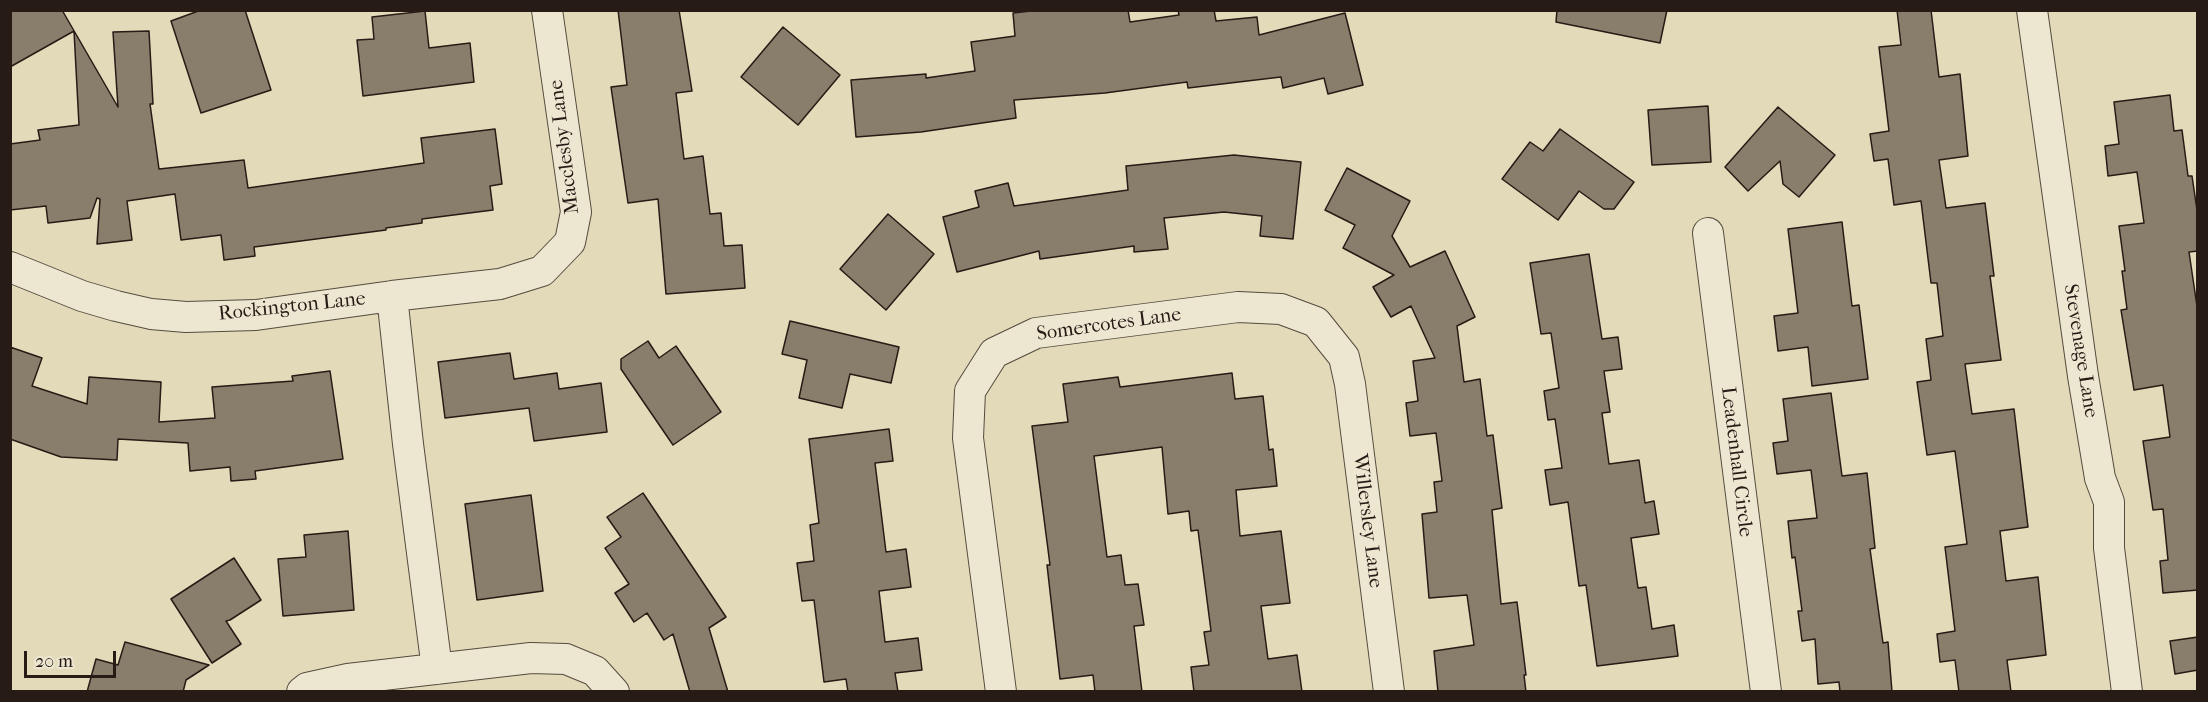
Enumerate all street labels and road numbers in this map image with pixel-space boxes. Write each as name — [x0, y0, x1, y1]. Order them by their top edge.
street label: Macclesby Lane — [545, 78, 585, 216]
street label: Stevenage Lane — [2058, 282, 2102, 420]
street label: Rockington Lane — [217, 287, 367, 327]
street label: Somercotes Lane — [1035, 303, 1183, 347]
street label: Leadenhall Circle — [1715, 385, 1757, 539]
street label: Willersley Lane — [1347, 453, 1387, 589]

